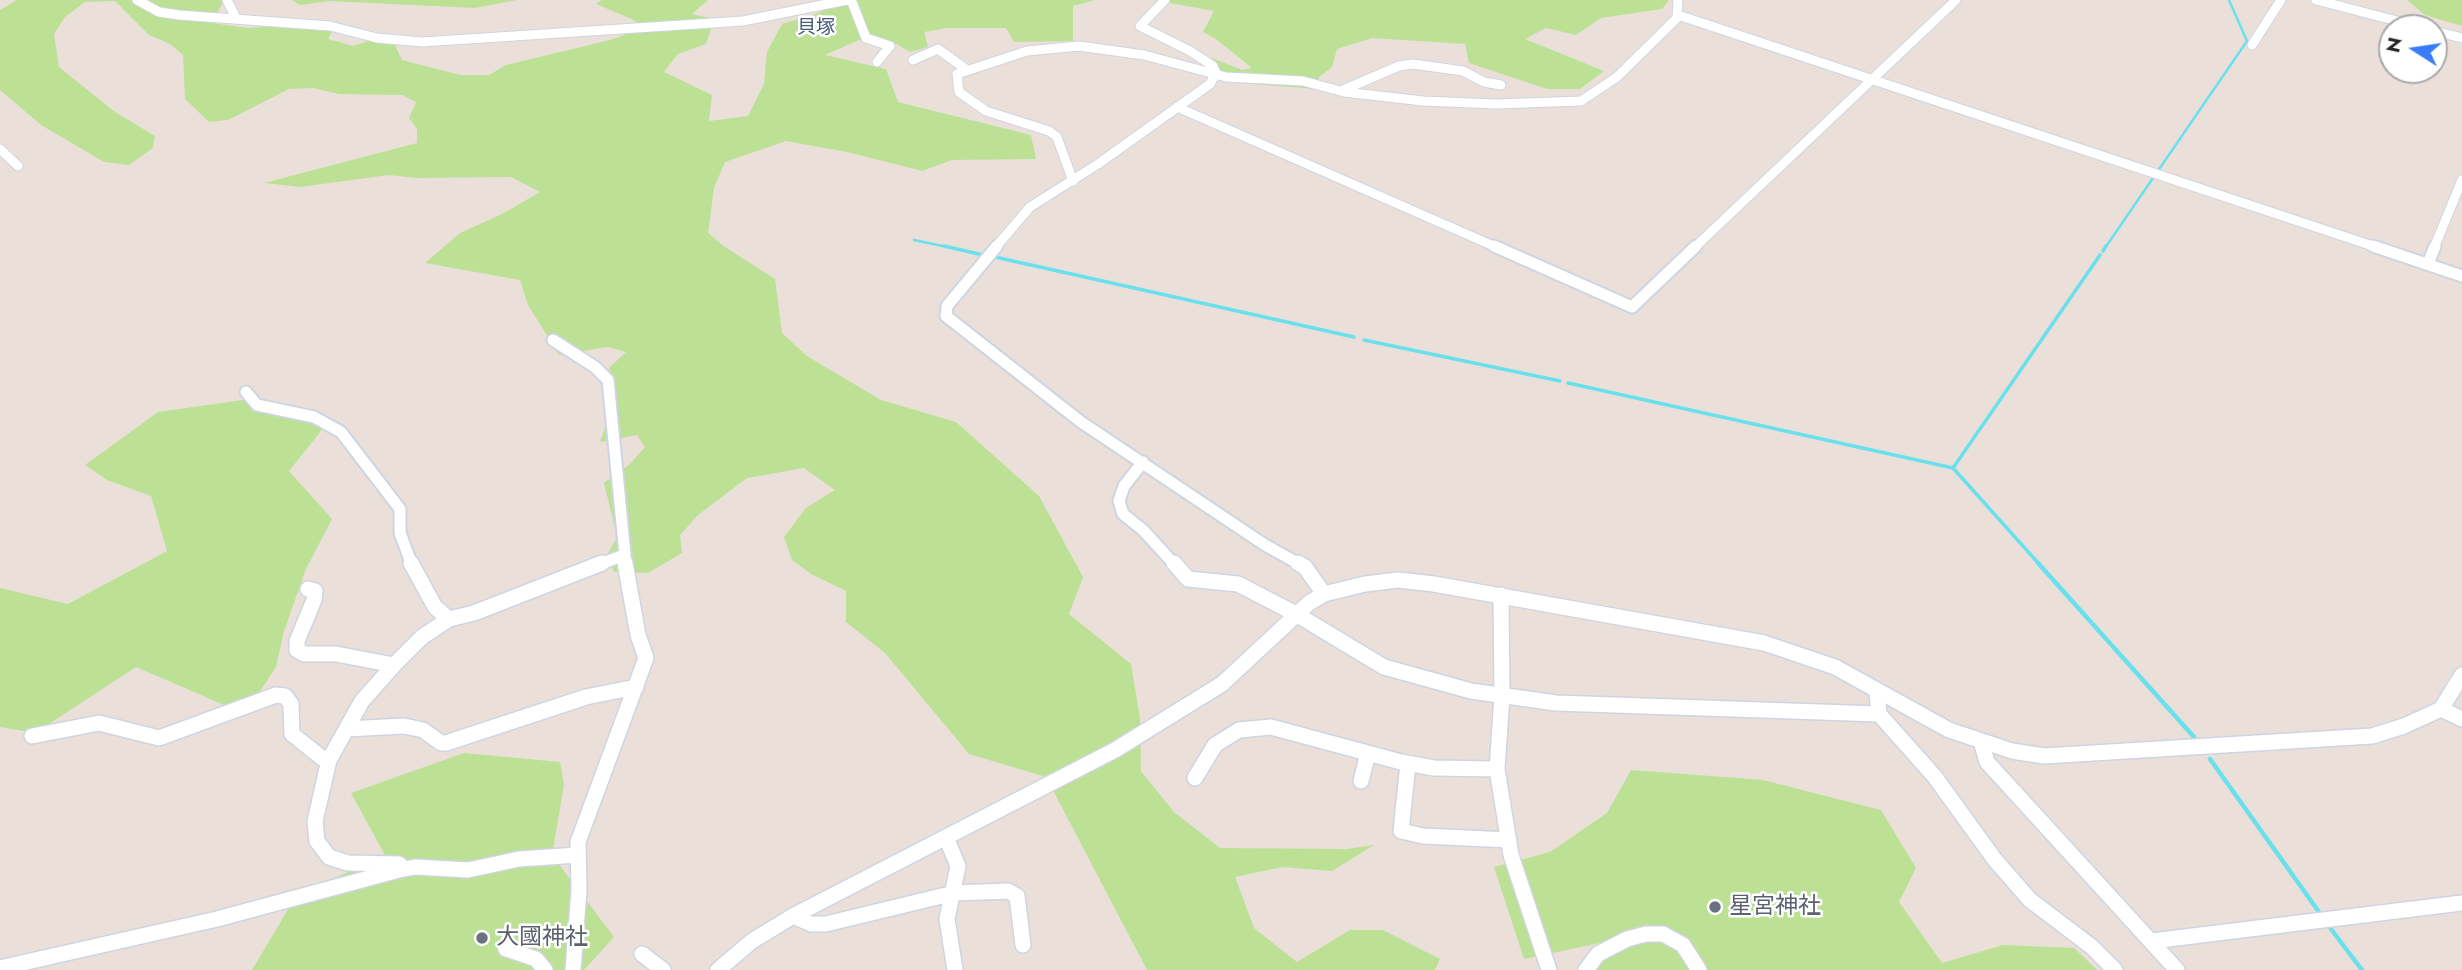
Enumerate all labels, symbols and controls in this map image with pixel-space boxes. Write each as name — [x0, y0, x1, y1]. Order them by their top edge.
north arrow — [2378, 14, 2448, 84]
district label: 貝塚 — [797, 17, 835, 39]
text: N — [2379, 35, 2409, 55]
place label: 星宮神社 — [1729, 893, 1821, 921]
marker: 星宮神社 — [1707, 899, 1723, 915]
place label: 大國神社 — [496, 924, 588, 952]
marker: 大國神社 — [474, 930, 490, 946]

